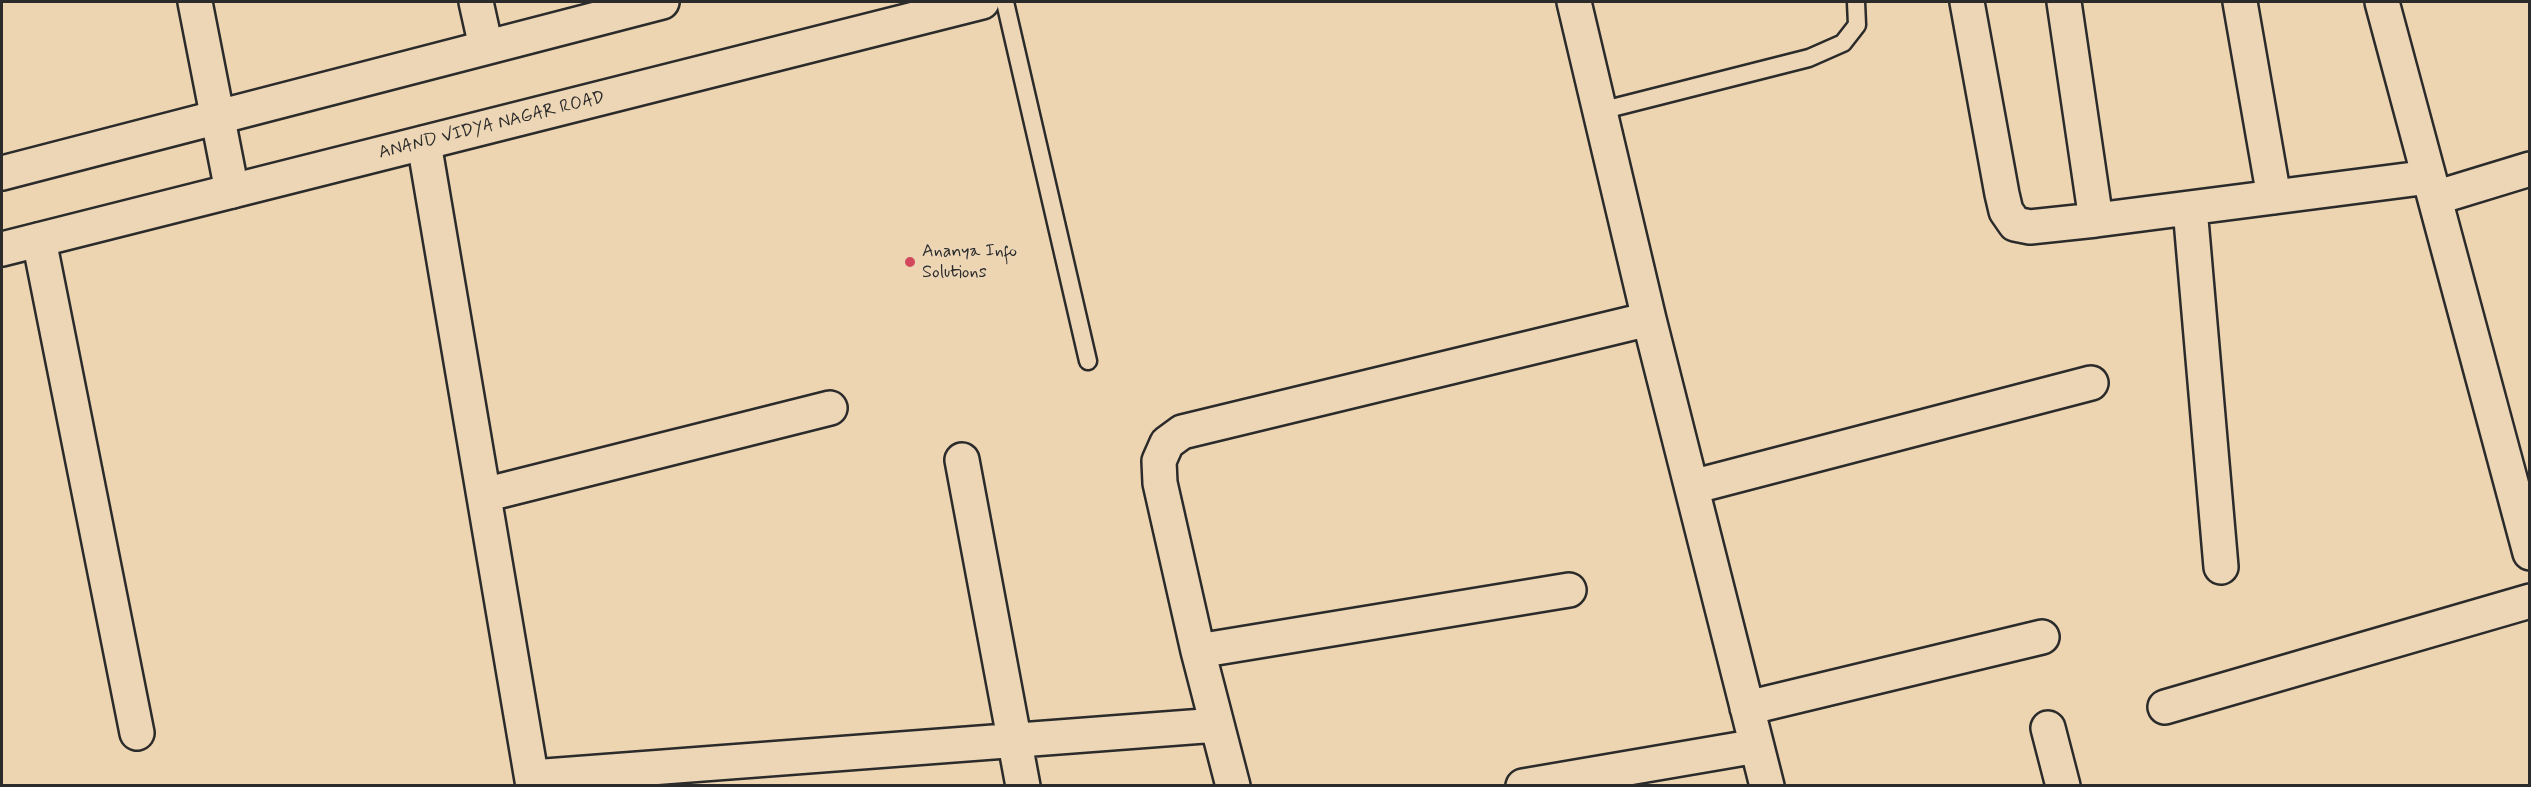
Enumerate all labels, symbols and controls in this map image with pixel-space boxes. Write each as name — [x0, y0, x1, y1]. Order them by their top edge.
street label: ANAND VIDYA NAGAR ROAD — [377, 87, 607, 165]
place label: Ananya Info Solutions — [922, 241, 1017, 284]
marker: Ananya Info Solutions — [903, 255, 917, 269]

